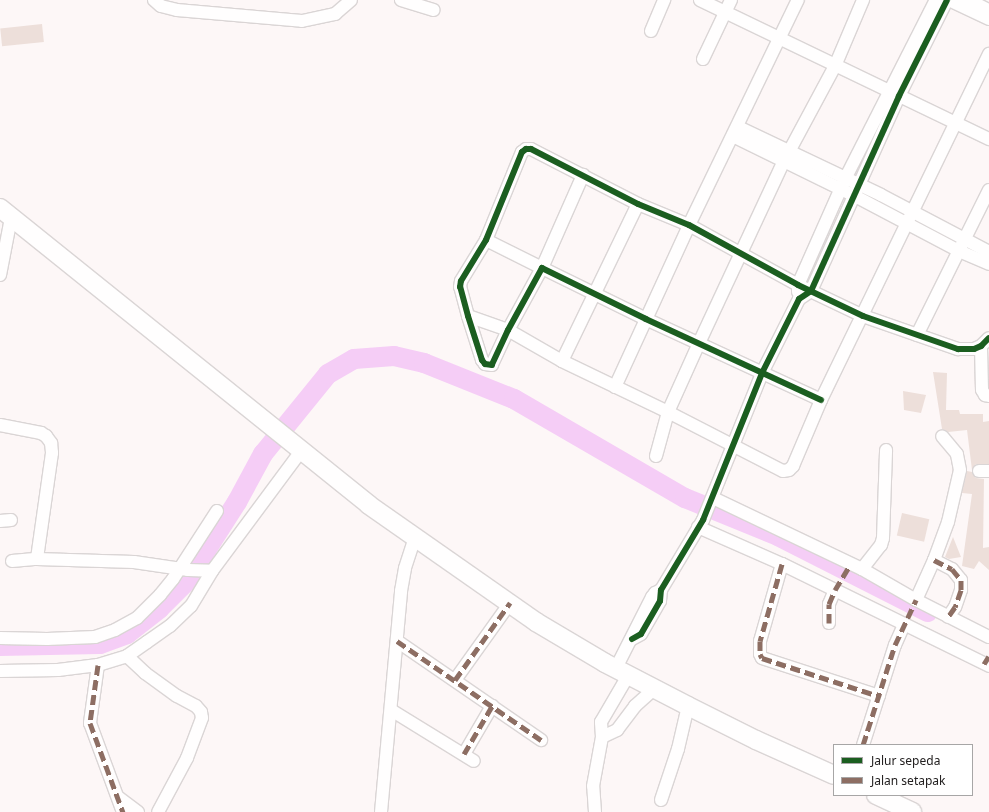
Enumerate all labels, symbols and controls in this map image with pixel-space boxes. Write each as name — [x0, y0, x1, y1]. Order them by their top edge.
legend — [833, 744, 973, 796]
text: Jalur sepeda — [871, 752, 940, 769]
text: Jalan setapak — [871, 772, 945, 789]

